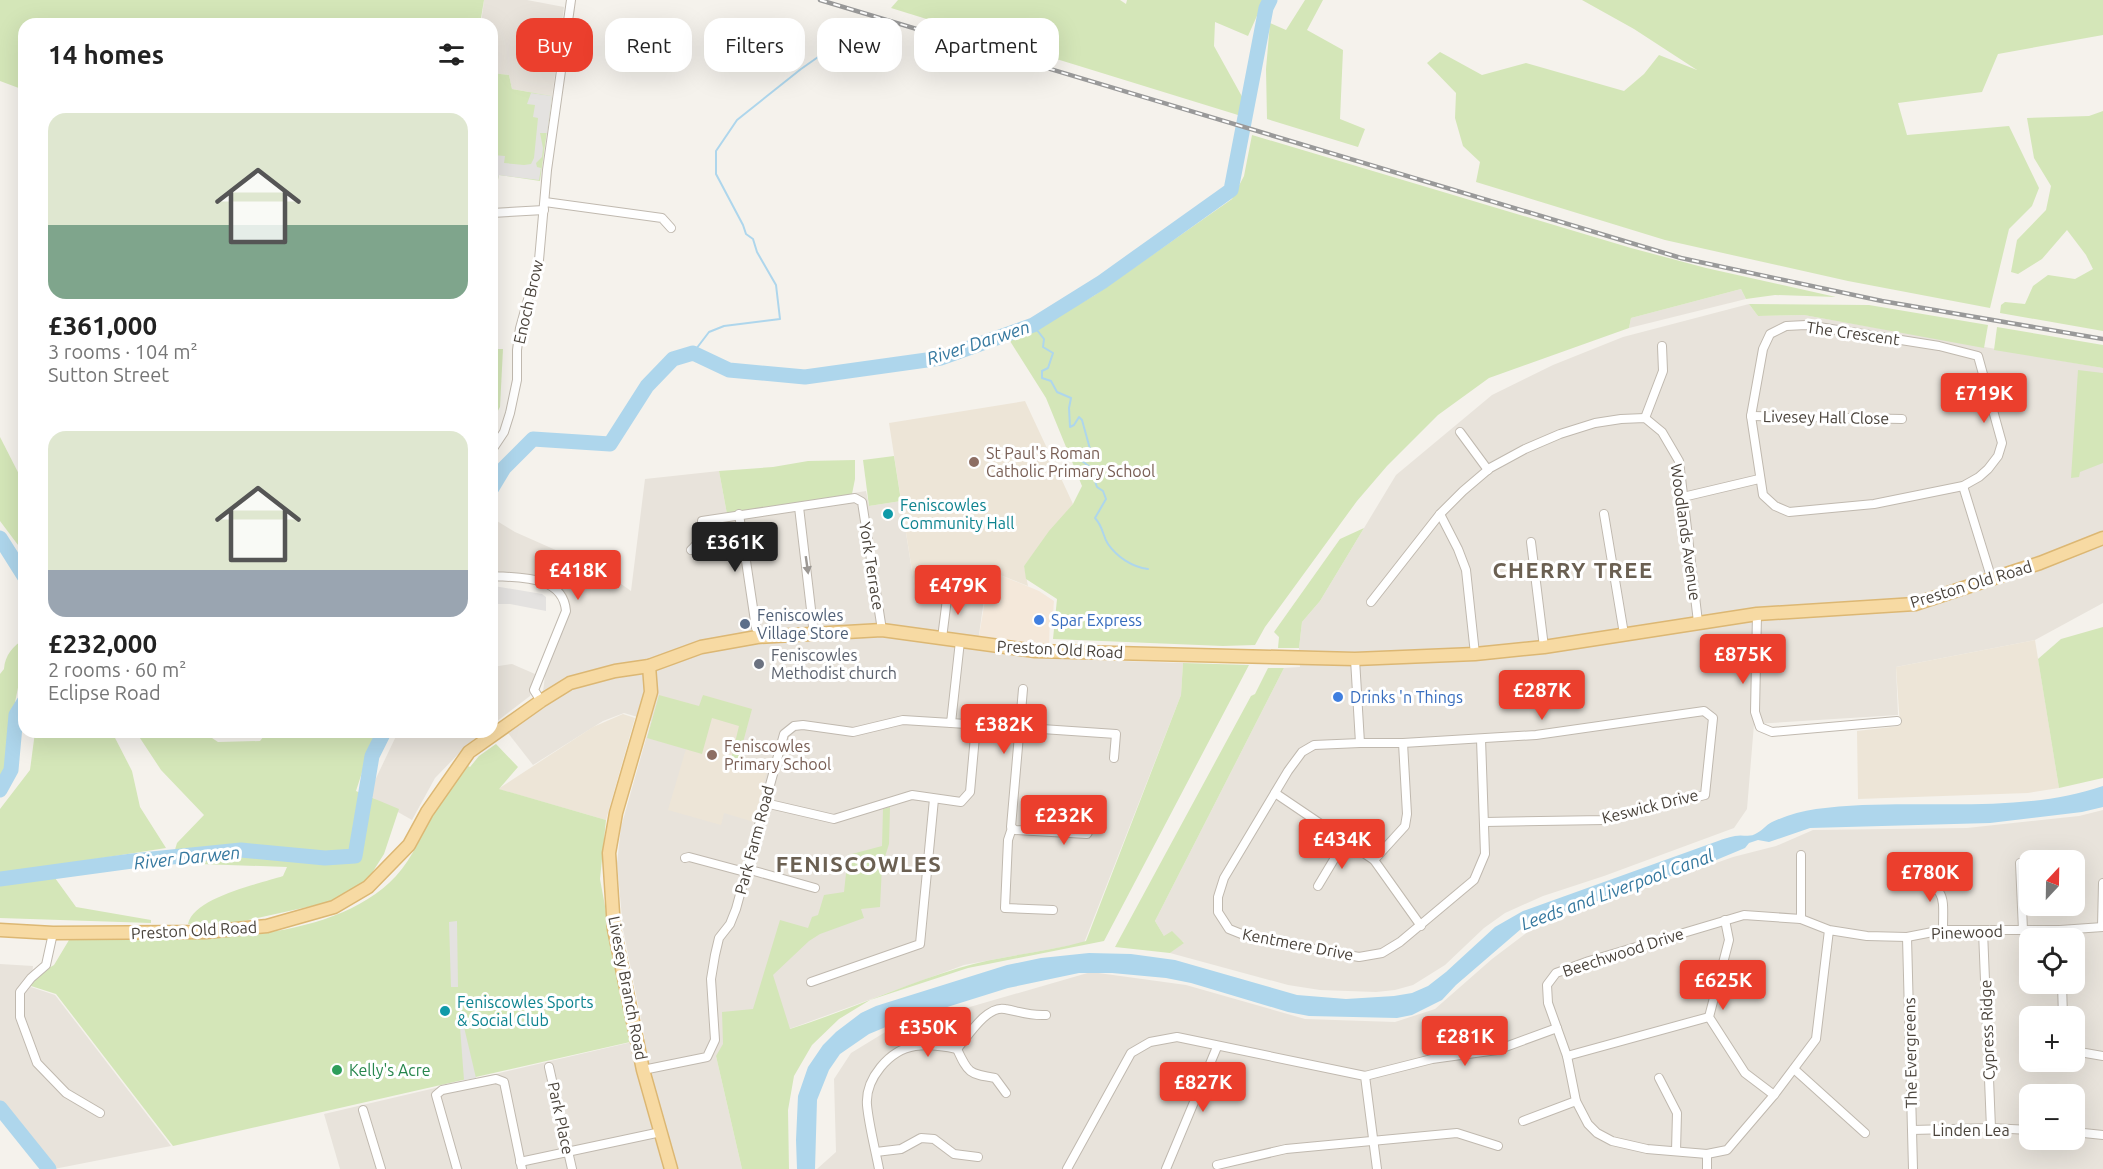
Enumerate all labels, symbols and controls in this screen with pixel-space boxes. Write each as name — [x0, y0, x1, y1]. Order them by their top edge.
chip: Buy — [516, 18, 593, 72]
chip: Rent — [605, 18, 692, 72]
chip: Filters — [704, 18, 805, 72]
chip: New — [817, 18, 902, 72]
chip: Apartment — [914, 18, 1059, 72]
icon: filters — [435, 38, 468, 71]
text: 14 homes — [48, 40, 164, 69]
icon: home — [204, 152, 312, 260]
street label: Enoch Brow — [510, 258, 547, 346]
text: £361,000 — [48, 311, 157, 340]
water label: River Darwen — [924, 316, 1032, 368]
street label: The Crescent — [1805, 318, 1901, 349]
text: 3 rooms · 104 m² — [48, 340, 198, 363]
text: Sutton Street — [48, 363, 169, 386]
pin: £719K — [1942, 373, 2026, 424]
text: £719K — [1955, 381, 2013, 404]
street label: Livesey Hall Close — [1763, 407, 1889, 427]
place label: St Paul's Roman Catholic Primary School — [986, 444, 1155, 480]
marker: St Paul's Roman Catholic Primary School — [967, 455, 981, 469]
street label: Woodlands Avenue — [1667, 462, 1705, 602]
icon: home — [204, 470, 312, 578]
place label: Feniscowles Community Hall — [900, 496, 1014, 532]
marker: Feniscowles Community Hall — [881, 507, 895, 521]
street label: York Terrace — [856, 521, 888, 611]
pin: £361K — [693, 522, 777, 573]
text: £361K — [706, 530, 764, 553]
pin: £418K — [536, 550, 620, 601]
one-way arrow — [802, 555, 811, 574]
district label: CHERRY TREE — [1493, 557, 1654, 582]
street label: Preston Old Road — [1908, 557, 2034, 611]
text: £418K — [549, 558, 607, 581]
pin: £479K — [916, 565, 1000, 616]
text: £479K — [929, 573, 987, 596]
place label: Feniscowles Village Store — [757, 606, 849, 642]
place label: Spar Express — [1051, 611, 1142, 629]
marker: Spar Express — [1032, 613, 1046, 627]
marker: Feniscowles Village Store — [738, 617, 752, 631]
text: £232,000 — [48, 629, 157, 658]
pin: £875K — [1701, 634, 1785, 685]
street label: Preston Old Road — [996, 637, 1124, 661]
text: £875K — [1714, 642, 1772, 665]
place label: Feniscowles Methodist church — [771, 646, 897, 682]
marker: Feniscowles Methodist church — [752, 657, 766, 671]
text: 2 rooms · 60 m² — [48, 658, 186, 681]
pin: £287K — [1500, 670, 1584, 721]
text: £287K — [1513, 678, 1571, 701]
text: Eclipse Road — [48, 681, 161, 704]
place label: Drinks 'n Things — [1350, 688, 1463, 706]
marker: Drinks 'n Things — [1331, 690, 1345, 704]
pin: £382K — [962, 704, 1046, 755]
text: £382K — [975, 712, 1033, 735]
place label: Feniscowles Primary School — [724, 737, 831, 773]
marker: Feniscowles Primary School — [705, 748, 719, 762]
street label: Park Farm Road — [731, 784, 777, 896]
street label: Keswick Drive — [1600, 785, 1700, 827]
pin: £232K — [1022, 795, 1106, 846]
text: £232K — [1035, 803, 1093, 826]
pin: £434K — [1300, 819, 1384, 870]
text: £434K — [1313, 827, 1371, 850]
water label: River Darwen — [133, 841, 241, 873]
water label: Leeds and Liverpool Canal — [1518, 845, 1716, 933]
north arrow — [2019, 850, 2085, 916]
map controls — [2019, 850, 2085, 1150]
district label: FENISCOWLES — [776, 851, 942, 876]
pin: £780K — [1888, 852, 1972, 903]
text: £780K — [1901, 860, 1959, 883]
street label: Livesey Branch Road — [605, 914, 651, 1062]
street label: Preston Old Road — [130, 918, 258, 942]
street label: Pinewood — [1931, 922, 2003, 942]
street label: Kentmere Drive — [1241, 924, 1355, 964]
street label: Beechwood Drive — [1560, 924, 1686, 980]
button: locate — [2019, 928, 2085, 994]
pin: £625K — [1681, 960, 1765, 1011]
text: £625K — [1694, 968, 1752, 991]
street label: Cypress Ridge — [1976, 979, 1998, 1081]
place label: Feniscowles Sports & Social Club — [457, 993, 593, 1029]
street label: The Evergreens — [1900, 997, 1920, 1109]
marker: Feniscowles Sports & Social Club — [438, 1004, 452, 1018]
button: + — [2019, 1006, 2085, 1072]
pin: £350K — [886, 1007, 970, 1058]
text: £350K — [899, 1015, 957, 1038]
pin: £281K — [1423, 1016, 1507, 1067]
text: £281K — [1436, 1024, 1494, 1047]
place label: Kelly's Acre — [349, 1061, 431, 1079]
pin: £827K — [1161, 1062, 1245, 1113]
marker: Kelly's Acre — [330, 1063, 344, 1077]
text: £827K — [1174, 1070, 1232, 1093]
street label: Park Place — [545, 1080, 577, 1156]
button: − — [2019, 1084, 2085, 1150]
street label: Linden Lea — [1932, 1121, 2010, 1139]

